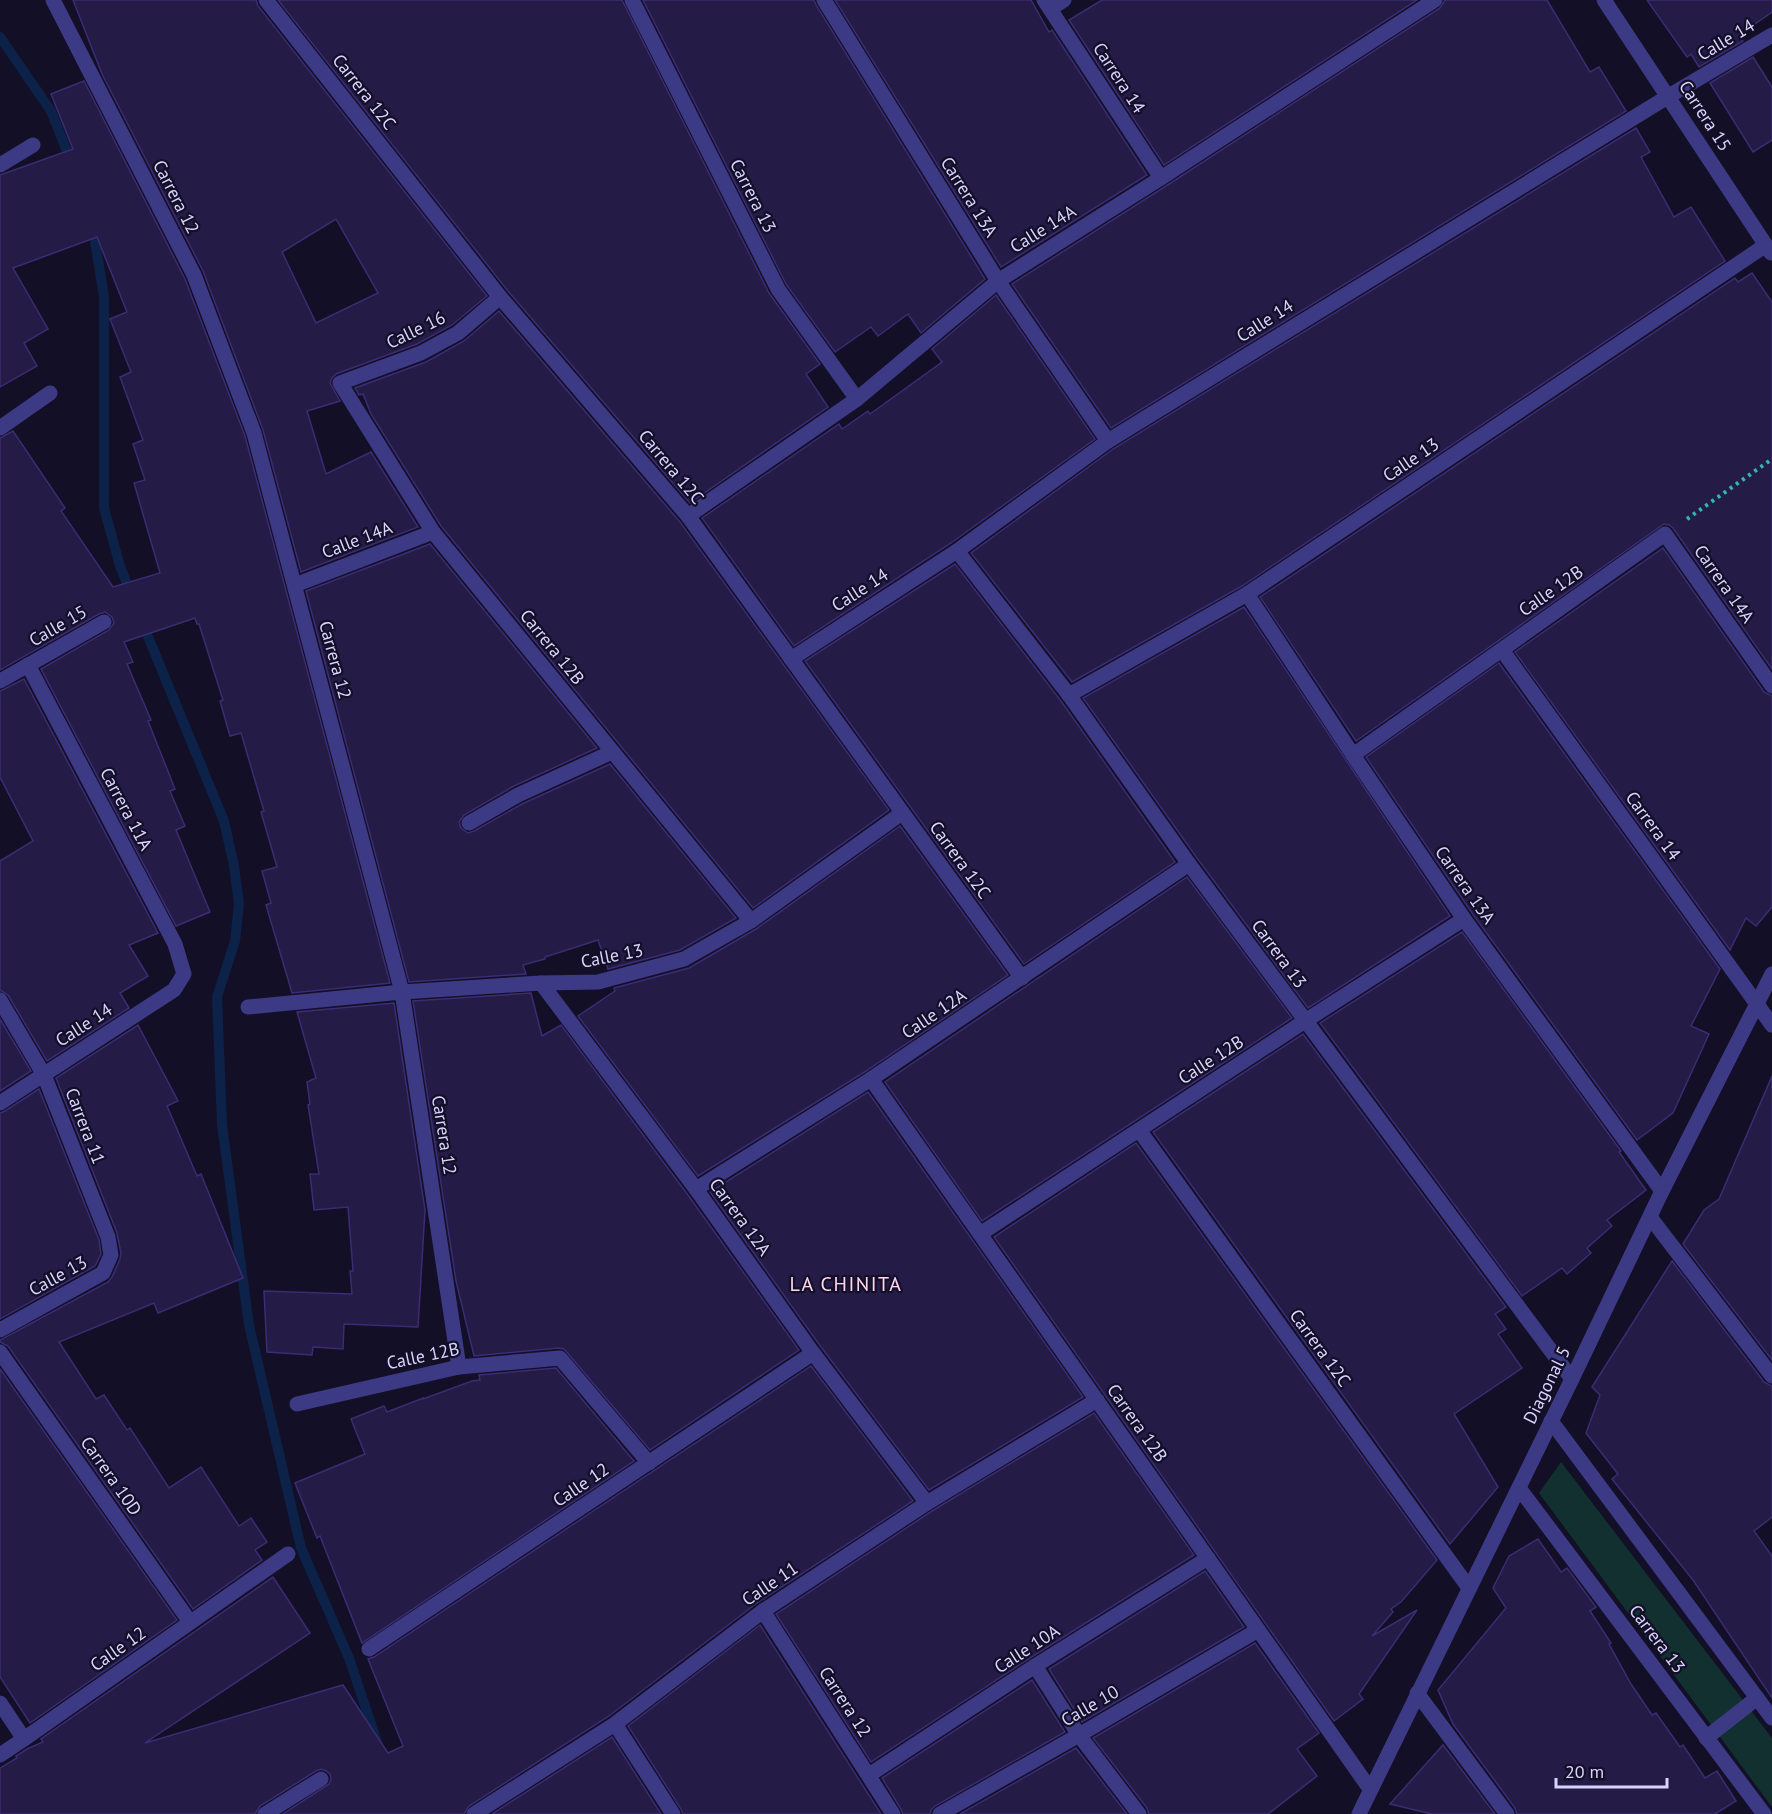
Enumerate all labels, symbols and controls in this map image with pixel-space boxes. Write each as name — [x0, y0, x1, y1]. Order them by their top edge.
street label: Calle 14 — [1693, 13, 1759, 66]
street label: Carrera 14 — [1088, 38, 1151, 118]
street label: Carrera 12C — [328, 49, 401, 134]
street label: Carrera 15 — [1674, 76, 1737, 155]
street label: Carrera 13A — [936, 152, 1003, 242]
street label: Carrera 13 — [725, 155, 782, 237]
street label: Carrera 12 — [148, 156, 205, 238]
street label: Calle 14A — [1005, 199, 1080, 258]
street label: Calle 14 — [1232, 294, 1298, 347]
street label: Calle 16 — [382, 305, 449, 354]
street label: Carrera 12C — [634, 425, 709, 509]
street label: Calle 13 — [1378, 432, 1443, 487]
street label: Calle 14A — [318, 515, 396, 563]
street label: Carrera 14A — [1689, 540, 1760, 628]
street label: Calle 12B — [1514, 560, 1587, 621]
street label: Calle 14 — [827, 563, 893, 616]
street label: Calle 15 — [25, 600, 91, 651]
street label: Carrera 12B — [515, 604, 590, 689]
street label: Carrera 12 — [314, 618, 357, 701]
street label: Carrera 11A — [95, 764, 158, 854]
street label: Carrera 14 — [1621, 787, 1686, 865]
street label: Carrera 12C — [925, 817, 996, 903]
street label: Carrera 13A — [1430, 841, 1501, 929]
street label: Carrera 13 — [1247, 915, 1312, 993]
street label: Calle 13 — [579, 938, 645, 973]
street label: Calle 12A — [897, 983, 971, 1044]
street label: Calle 14 — [51, 998, 117, 1051]
street label: Calle 12B — [1174, 1030, 1248, 1089]
street label: Carrera 11 — [60, 1084, 110, 1167]
street label: Carrera 12 — [427, 1094, 462, 1176]
street label: Carrera 12A — [705, 1173, 777, 1260]
street label: Calle 13 — [25, 1250, 91, 1301]
district label: LA CHINITA — [789, 1271, 903, 1297]
street label: Carrera 12C — [1285, 1305, 1356, 1391]
street label: Calle 12B — [385, 1337, 461, 1374]
street label: Diagonal 5 — [1518, 1342, 1575, 1427]
street label: Carrera 12B — [1102, 1379, 1173, 1466]
street label: Carrera 10D — [76, 1432, 147, 1520]
street label: Calle 12 — [548, 1457, 613, 1512]
street label: Calle 11 — [737, 1556, 802, 1611]
street label: Carrera 13 — [1624, 1600, 1691, 1677]
street label: Calle 10A — [990, 1619, 1064, 1678]
street label: Calle 12 — [85, 1621, 150, 1676]
street label: Carrera 12 — [814, 1662, 877, 1741]
street label: Calle 10 — [1057, 1680, 1123, 1731]
scale bar — [1556, 1751, 1667, 1789]
text: 20 m — [1565, 1760, 1604, 1783]

